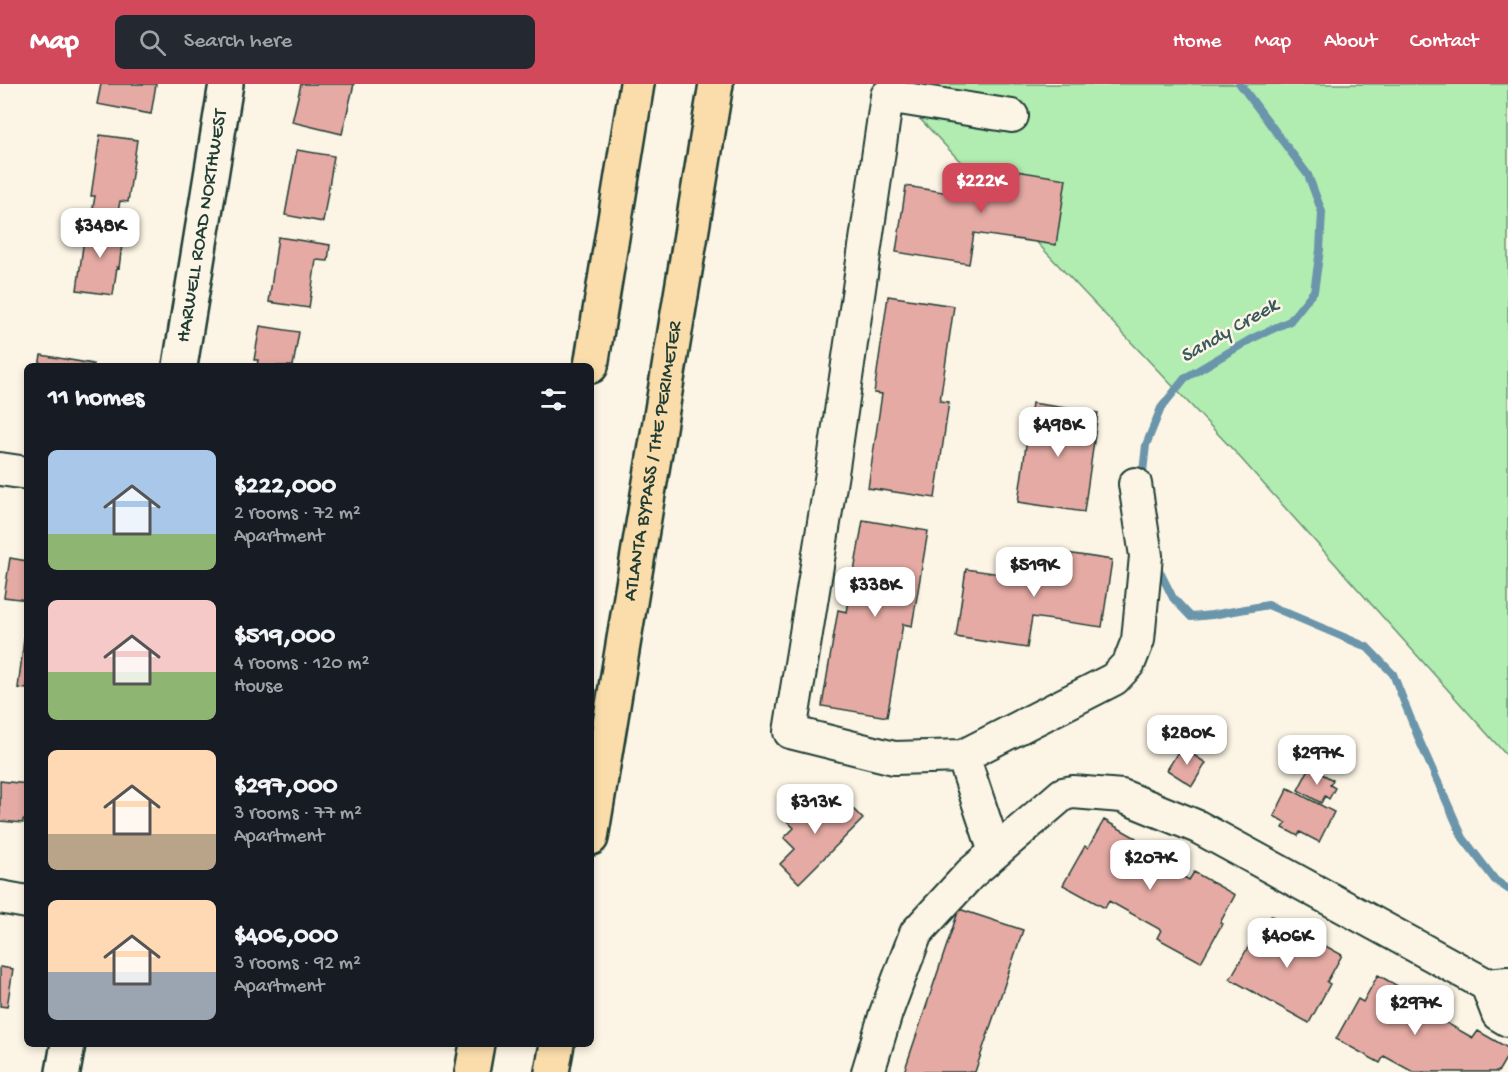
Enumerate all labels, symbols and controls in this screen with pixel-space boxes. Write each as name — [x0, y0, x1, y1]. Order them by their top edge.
search box — [115, 15, 535, 69]
text: Map — [30, 26, 79, 59]
icon: search — [136, 26, 169, 59]
text: Search here — [184, 29, 292, 55]
text: Home — [1173, 30, 1221, 55]
text: Map — [1254, 30, 1291, 55]
text: About — [1324, 30, 1377, 55]
text: Contact — [1410, 30, 1478, 55]
street label: HARWELL ROAD NORTHWEST — [173, 106, 233, 344]
pin: $222K — [939, 163, 1023, 214]
text: $222K — [956, 171, 1006, 194]
pin: $348K — [58, 208, 142, 259]
text: $348K — [75, 216, 125, 239]
water label: Sandy Creek — [1177, 293, 1286, 370]
street label: ATLANTA BYPASS / THE PERIMETER — [619, 318, 688, 603]
icon: filters — [537, 383, 570, 416]
text: 11 homes — [48, 384, 144, 415]
pin: $498K — [1016, 407, 1100, 458]
text: $498K — [1033, 415, 1083, 438]
text: $222,000 — [234, 472, 336, 503]
icon: home — [96, 474, 168, 546]
text: 2 rooms · 72 m² — [234, 503, 361, 526]
text: Apartment — [234, 526, 324, 549]
pin: $519K — [992, 547, 1076, 598]
text: $519K — [1010, 555, 1058, 578]
pin: $338K — [833, 567, 917, 618]
text: $338K — [849, 575, 901, 598]
text: $519,000 — [234, 622, 335, 653]
icon: home — [96, 624, 168, 696]
text: 4 rooms · 120 m² — [234, 653, 369, 676]
text: House — [234, 676, 283, 699]
pin: $280K — [1145, 715, 1229, 766]
text: $280K — [1161, 723, 1213, 746]
pin: $297K — [1275, 735, 1359, 786]
text: $297K — [1292, 743, 1342, 766]
text: $297,000 — [234, 772, 337, 803]
icon: home — [96, 774, 168, 846]
pin: $313K — [773, 784, 857, 835]
text: $313K — [791, 792, 839, 815]
text: 3 rooms · 77 m² — [234, 803, 362, 826]
text: Apartment — [234, 826, 324, 849]
pin: $207K — [1108, 840, 1192, 891]
text: $207K — [1124, 848, 1176, 871]
pin: $406K — [1245, 918, 1329, 969]
text: $406,000 — [234, 922, 338, 953]
icon: home — [96, 924, 168, 996]
text: $406K — [1262, 926, 1312, 949]
text: 3 rooms · 92 m² — [234, 953, 361, 976]
text: Apartment — [234, 976, 324, 999]
pin: $297K — [1373, 985, 1457, 1036]
text: $297K — [1390, 993, 1440, 1016]

